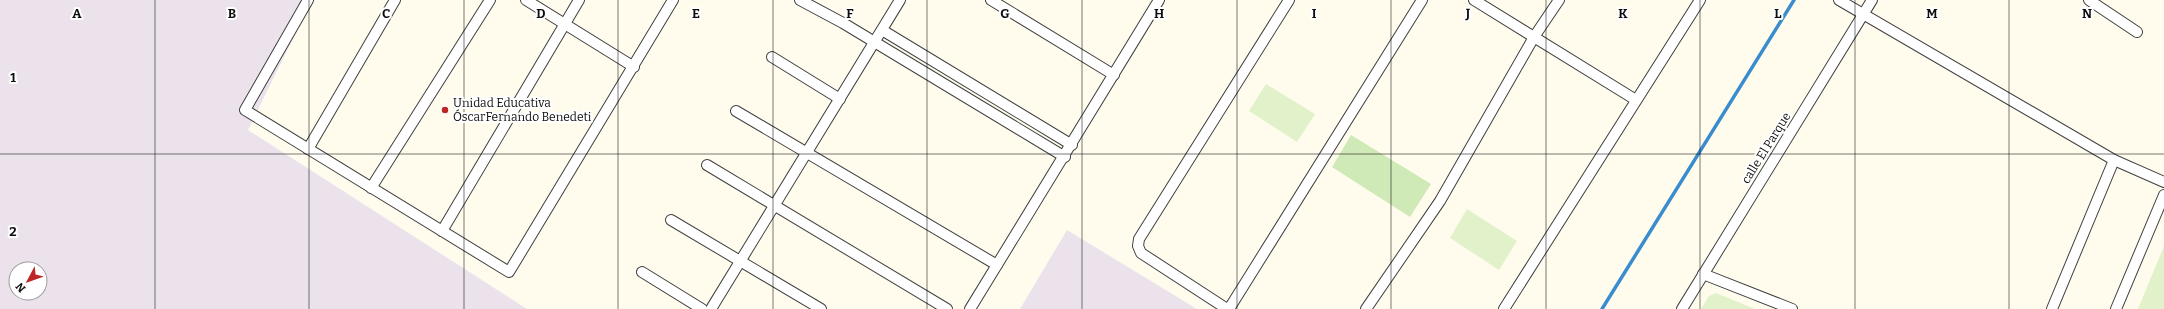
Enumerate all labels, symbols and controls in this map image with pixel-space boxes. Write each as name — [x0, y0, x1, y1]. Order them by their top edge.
text: A — [72, 6, 82, 21]
text: B — [228, 6, 236, 21]
text: C — [382, 6, 390, 21]
text: D — [536, 6, 546, 21]
text: E — [692, 6, 700, 21]
text: F — [846, 6, 854, 21]
text: G — [1000, 6, 1010, 21]
text: H — [1154, 6, 1164, 21]
text: I — [1312, 6, 1317, 21]
text: J — [1465, 6, 1471, 21]
text: K — [1618, 6, 1628, 21]
text: L — [1774, 6, 1782, 21]
text: M — [1926, 6, 1938, 21]
text: N — [2082, 6, 2092, 21]
text: 1 — [10, 70, 16, 85]
place label: Unidad Educativa ÓscarFernando Benedeti — [453, 96, 592, 124]
marker: Unidad Educativa ÓscarFernando Benedeti — [440, 105, 450, 115]
street label: calle El Parque — [1739, 110, 1793, 186]
text: 2 — [9, 224, 17, 239]
north arrow — [8, 261, 48, 301]
text: N — [13, 279, 29, 295]

